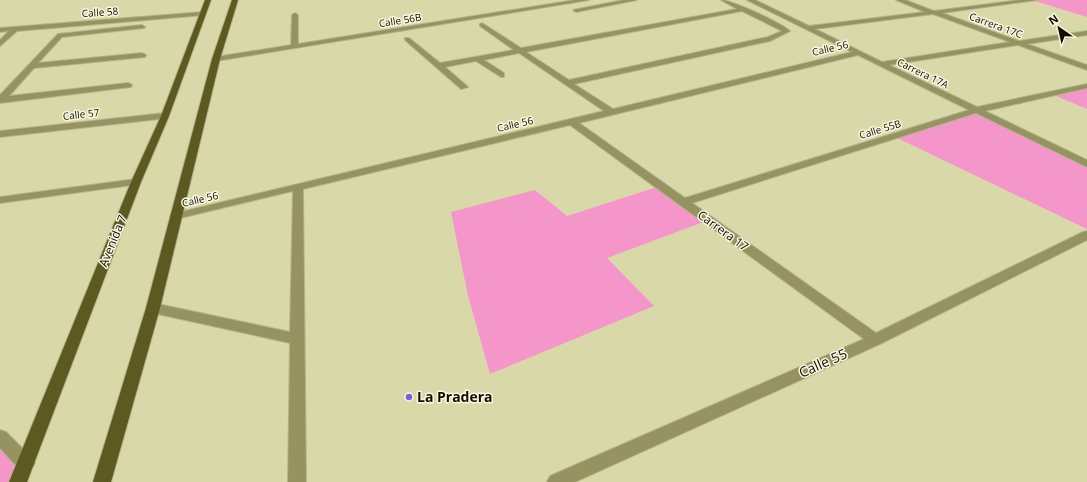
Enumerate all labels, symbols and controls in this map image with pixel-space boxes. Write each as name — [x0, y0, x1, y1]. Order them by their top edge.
street label: Calle 58 — [81, 4, 119, 20]
north arrow — [1039, 8, 1079, 48]
street label: Carrera 17C — [967, 9, 1025, 41]
street label: Calle 56B — [378, 10, 422, 30]
text: N — [1045, 11, 1061, 28]
street label: Calle 56 — [811, 37, 850, 59]
street label: Carrera 17A — [895, 55, 952, 92]
street label: Calle 57 — [62, 105, 100, 123]
street label: Calle 56 — [496, 113, 535, 135]
street label: Calle 55B — [857, 116, 903, 142]
street label: Calle 56 — [181, 188, 220, 210]
street label: Carrera 17 — [694, 206, 752, 255]
street label: Avenida 7 — [94, 212, 131, 269]
street label: Calle 55 — [796, 343, 850, 382]
place label: La Pradera — [417, 387, 493, 406]
marker: La Pradera — [404, 392, 414, 402]

